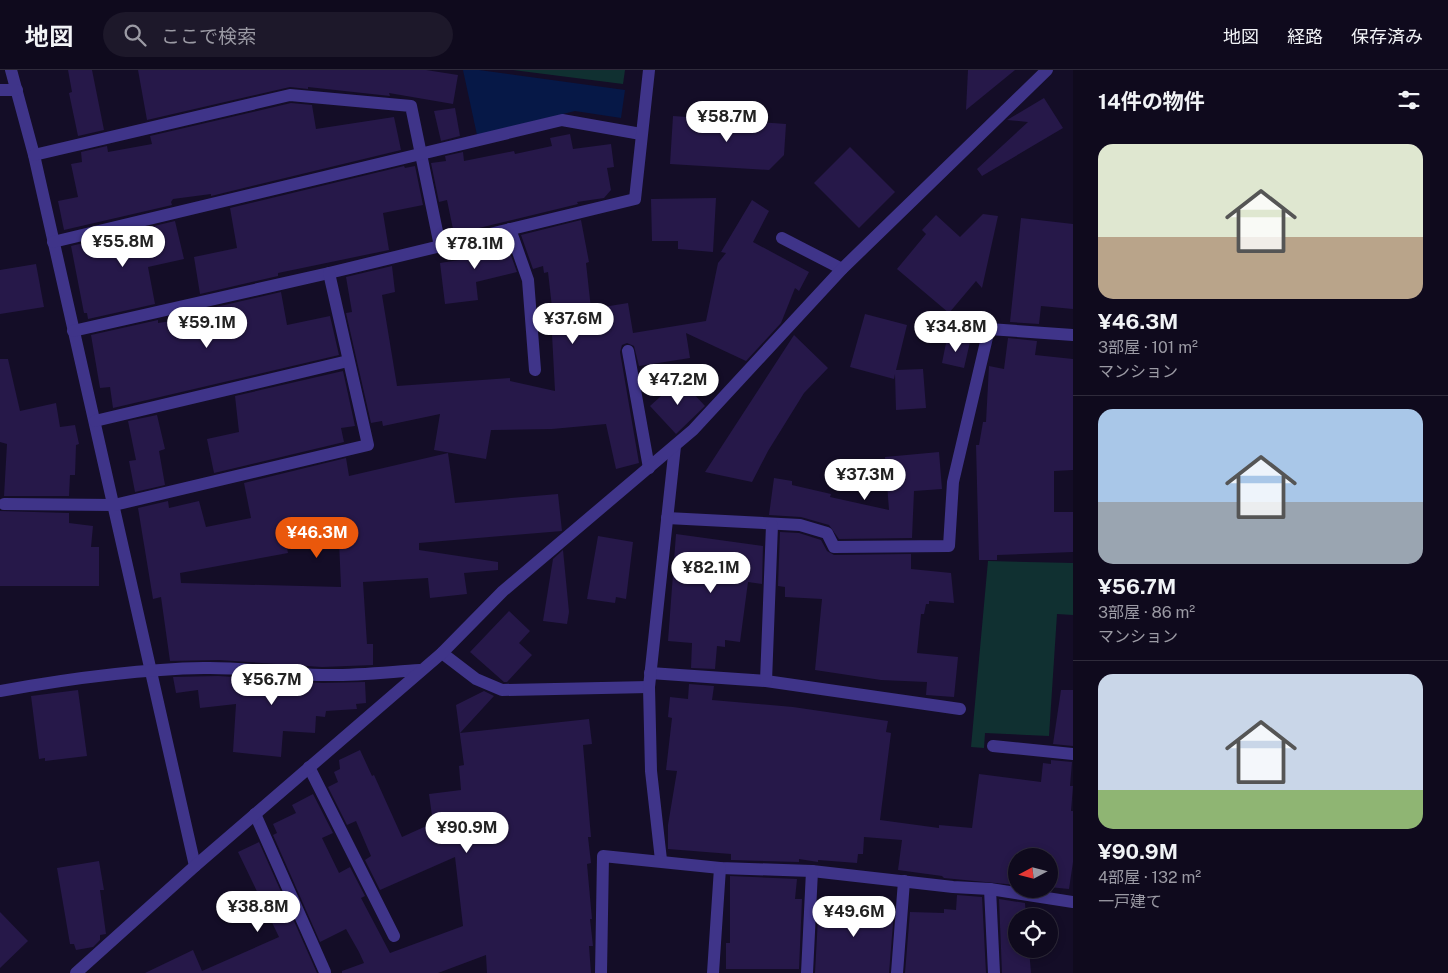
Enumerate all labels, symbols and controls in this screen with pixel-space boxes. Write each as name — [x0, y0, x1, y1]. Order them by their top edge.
search box — [103, 12, 453, 57]
icon: search — [121, 21, 149, 49]
text: 地図 — [25, 22, 73, 50]
text: ここで検索 — [161, 25, 256, 47]
text: 地図 — [1223, 26, 1259, 47]
text: 経路 — [1287, 26, 1323, 47]
text: 保存済み — [1351, 26, 1423, 47]
icon: filters — [1395, 86, 1423, 114]
text: 14件の物件 — [1098, 89, 1205, 114]
pin: ¥58.7M — [686, 100, 768, 143]
text: ¥58.7M — [697, 107, 757, 126]
icon: home — [1216, 176, 1306, 266]
pin: ¥55.8M — [82, 226, 164, 268]
pin: ¥78.1M — [434, 228, 516, 270]
text: ¥55.8M — [92, 232, 154, 251]
text: ¥78.1M — [447, 234, 504, 253]
pin: ¥37.6M — [532, 302, 614, 345]
pin: ¥59.1M — [166, 306, 248, 349]
text: ¥37.6M — [544, 309, 602, 328]
text: ¥46.3M — [1098, 309, 1178, 334]
pin: ¥34.8M — [915, 310, 997, 353]
text: ¥59.1M — [178, 313, 236, 332]
text: ¥34.8M — [925, 317, 987, 336]
text: 3部屋 · 101 m² — [1098, 338, 1198, 357]
text: マンション — [1098, 362, 1178, 381]
pin: ¥47.2M — [637, 364, 719, 406]
text: ¥47.2M — [649, 370, 707, 389]
icon: home — [1216, 442, 1306, 532]
pin: ¥37.3M — [824, 458, 906, 501]
text: ¥37.3M — [836, 465, 894, 484]
pin: ¥46.3M — [276, 516, 358, 559]
text: ¥46.3M — [286, 523, 348, 542]
pin: ¥82.1M — [670, 552, 752, 594]
text: ¥82.1M — [682, 558, 740, 577]
text: ¥56.7M — [1098, 574, 1176, 599]
text: 3部屋 · 86 m² — [1098, 603, 1195, 622]
text: マンション — [1098, 627, 1178, 646]
pin: ¥56.7M — [231, 664, 313, 706]
text: ¥56.7M — [242, 670, 302, 689]
icon: home — [1216, 707, 1306, 797]
pin: ¥90.9M — [426, 812, 508, 854]
text: ¥90.9M — [437, 818, 497, 837]
text: ¥90.9M — [1098, 839, 1178, 864]
north arrow — [1008, 848, 1058, 898]
map controls — [1008, 848, 1058, 958]
text: 4部屋 · 132 m² — [1098, 868, 1201, 887]
pin: ¥38.8M — [217, 890, 299, 933]
text: 一戸建て — [1098, 892, 1162, 911]
pin: ¥49.6M — [813, 896, 895, 938]
text: ¥38.8M — [227, 897, 289, 916]
text: ¥49.6M — [823, 902, 885, 921]
button: locate — [1008, 908, 1058, 958]

